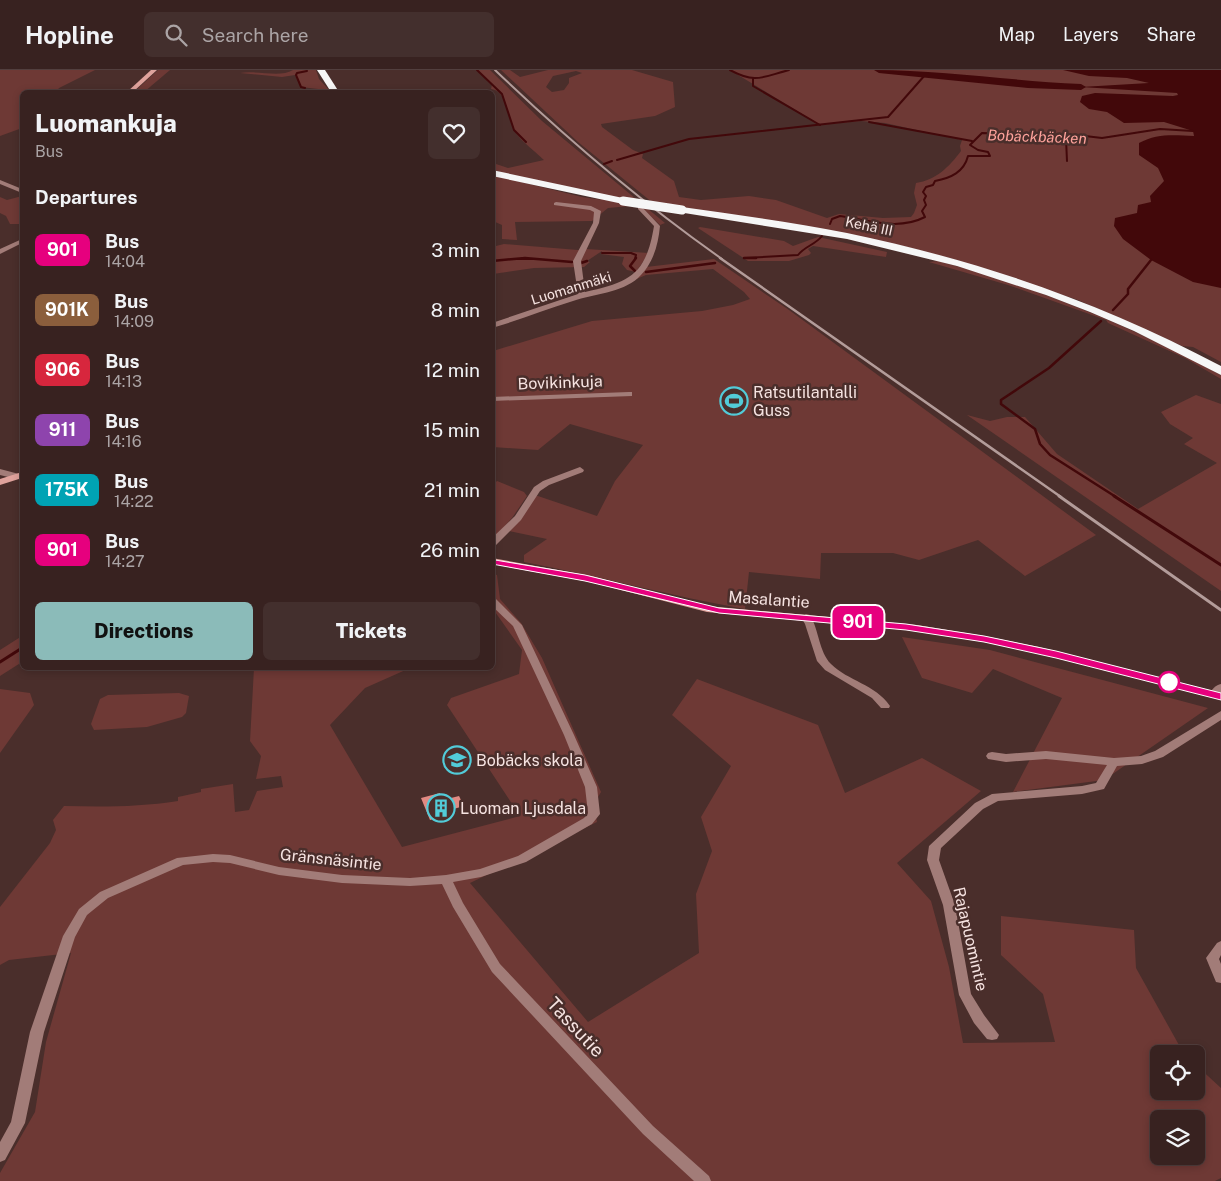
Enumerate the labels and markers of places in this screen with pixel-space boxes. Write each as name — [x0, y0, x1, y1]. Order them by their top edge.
place label: Ratsutilantalli Guss — [753, 383, 857, 420]
sports icon: Ratsutilantalli Guss — [719, 386, 749, 416]
unlabelled marker — [1158, 671, 1180, 693]
school or university icon: Bobäcks skola — [442, 745, 472, 775]
place label: Bobäcks skola — [476, 751, 583, 770]
building icon: Luoman Ljusdala — [426, 793, 456, 823]
place label: Luoman Ljusdala — [460, 799, 586, 818]

